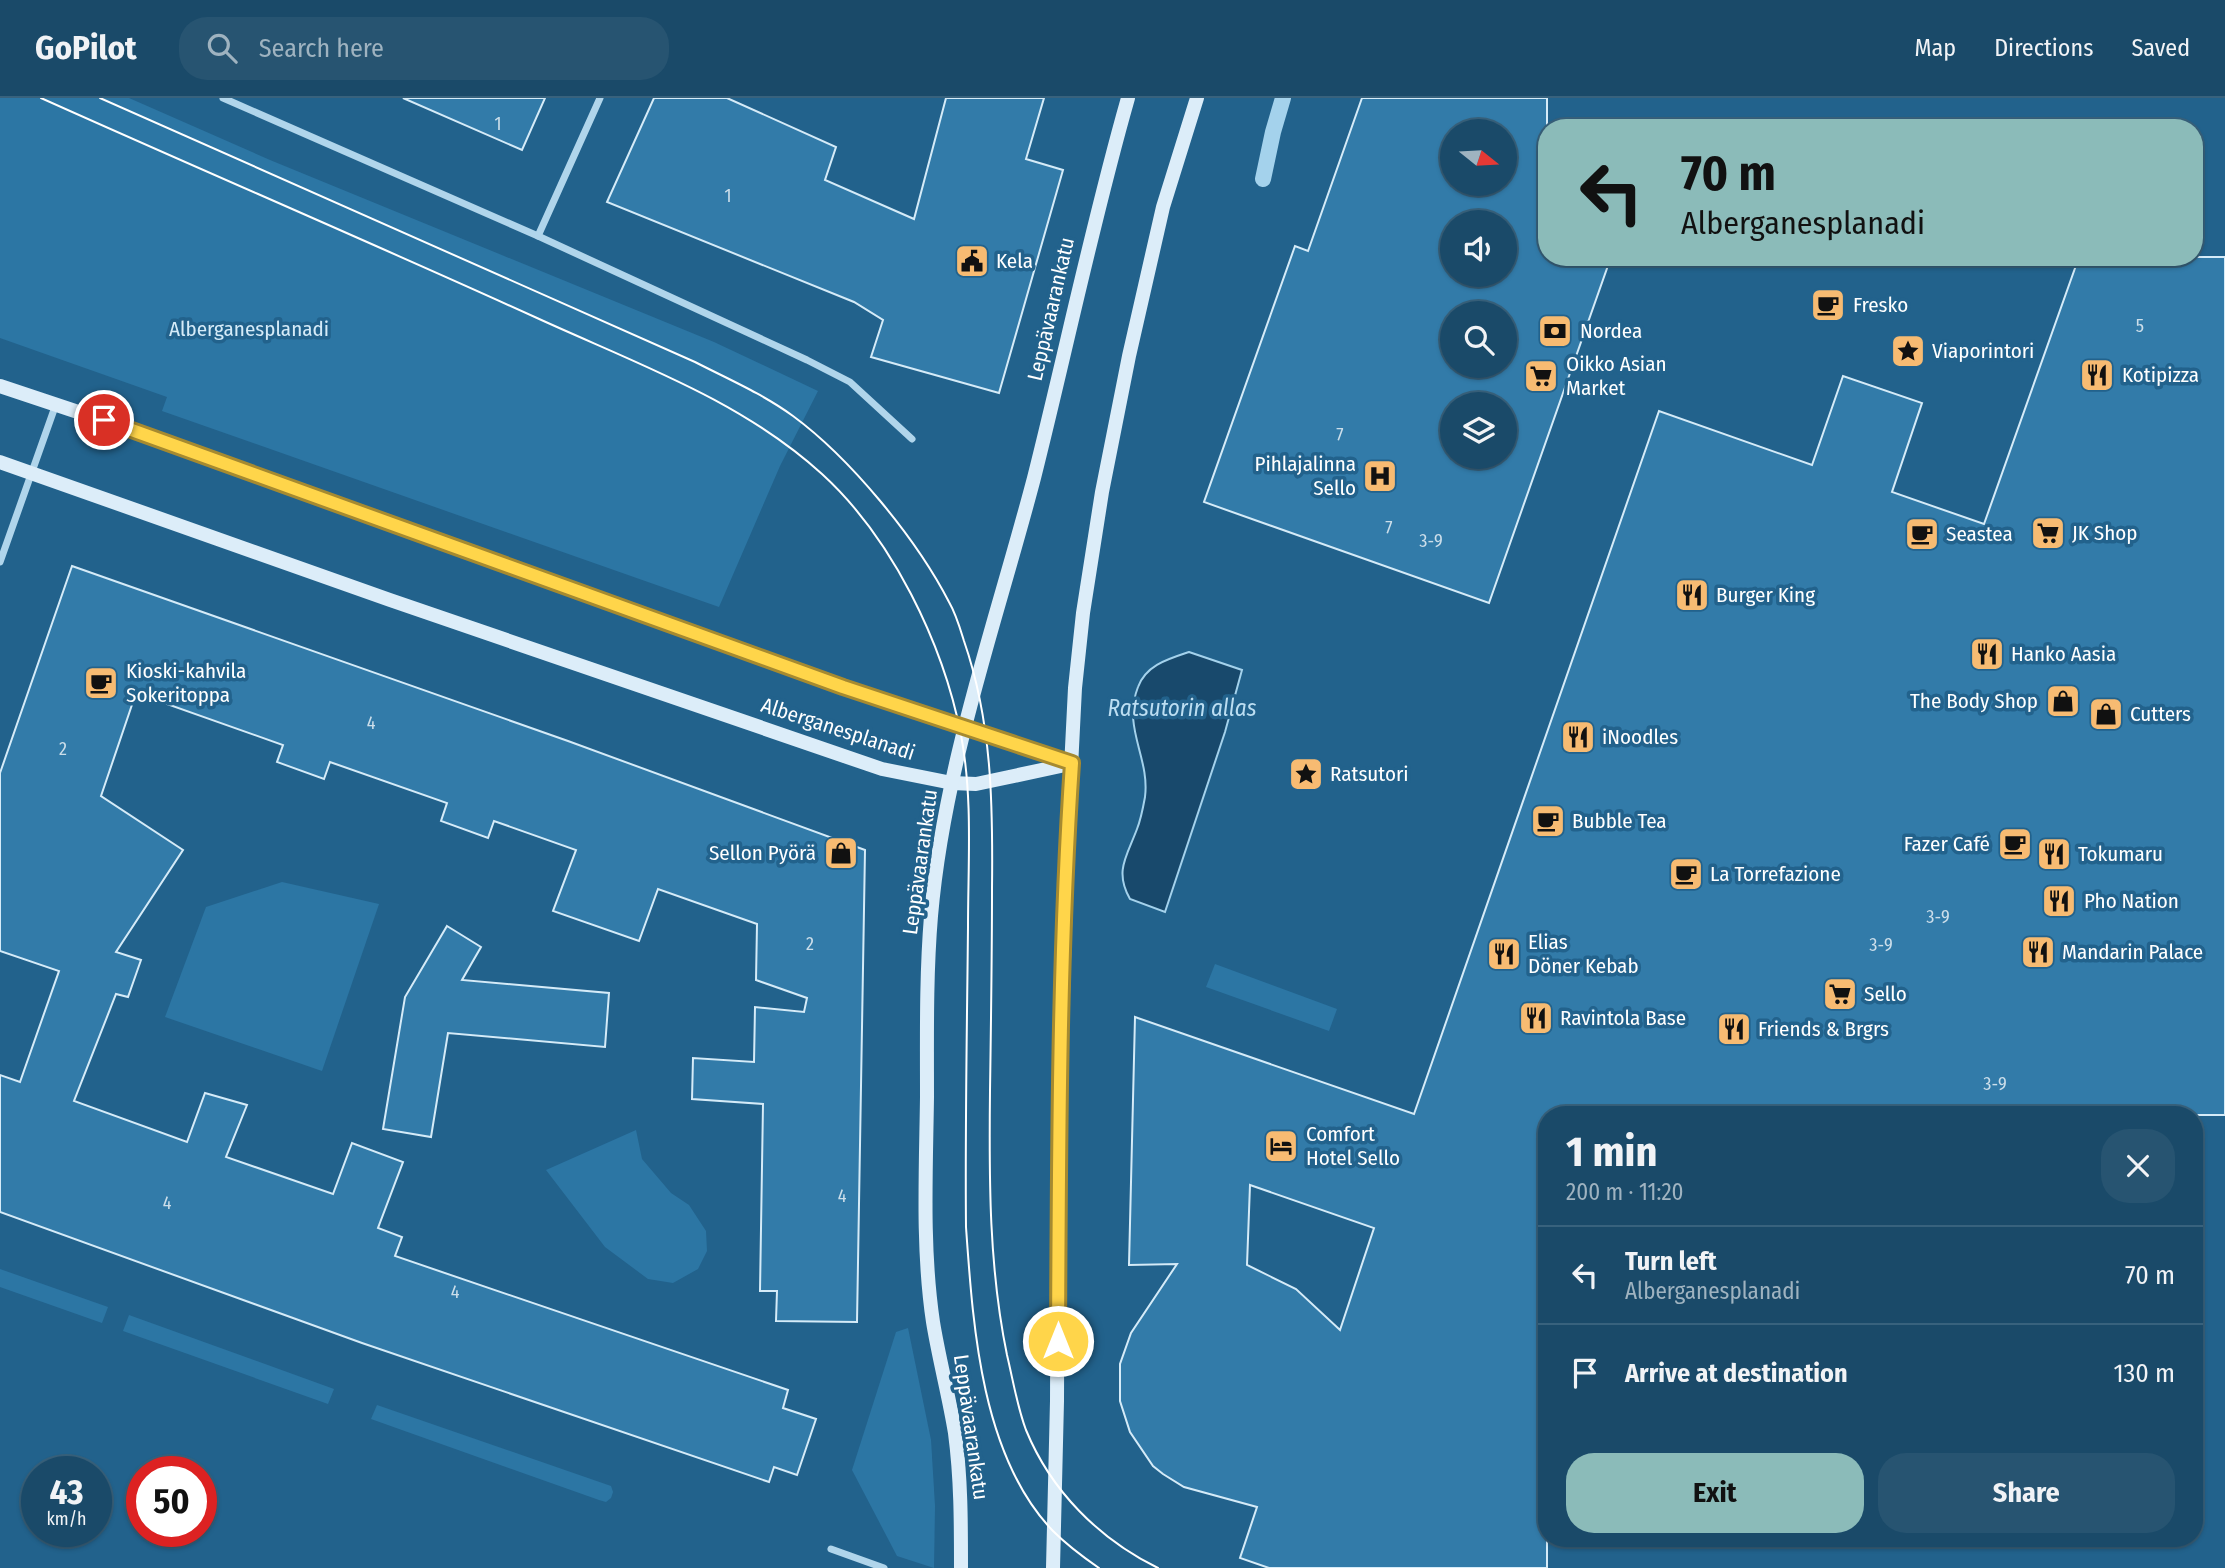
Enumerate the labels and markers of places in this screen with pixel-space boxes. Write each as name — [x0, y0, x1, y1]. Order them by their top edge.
public building icon: Kela — [953, 242, 991, 280]
place label: Kela — [996, 248, 1033, 274]
cafe icon: Fresko — [1809, 286, 1847, 324]
place label: Fresko — [1853, 292, 1908, 318]
bank icon: Nordea — [1536, 312, 1574, 350]
place label: Nordea — [1580, 318, 1642, 344]
place icon: Viaporintori — [1889, 332, 1927, 370]
place label: Viaporintori — [1932, 338, 2034, 364]
place label: Oikko Asian Market — [1566, 351, 1667, 401]
restaurant icon: Kotipizza — [2078, 356, 2116, 394]
supermarket icon: Oikko Asian Market — [1522, 357, 1560, 395]
place label: Kotipizza — [2122, 362, 2199, 388]
pin — [74, 390, 134, 450]
place label: Pihlajalinna Sello — [1255, 451, 1356, 501]
hospital icon: Pihlajalinna Sello — [1361, 457, 1399, 495]
supermarket icon: JK Shop — [2029, 514, 2067, 552]
cafe icon: Seastea — [1903, 515, 1941, 553]
place label: JK Shop — [2072, 520, 2137, 546]
place label: Seastea — [1946, 521, 2013, 547]
restaurant icon: Burger King — [1673, 576, 1711, 614]
place label: Burger King — [1716, 582, 1815, 608]
restaurant icon: Hanko Aasia — [1968, 635, 2006, 673]
place label: Hanko Aasia — [2011, 641, 2116, 667]
place label: Kioski-kahvila Sokeritoppa — [126, 658, 246, 708]
cafe icon: Kioski-kahvila Sokeritoppa — [82, 664, 120, 702]
shop icon: The Body Shop — [2044, 682, 2082, 720]
place label: The Body Shop — [1910, 688, 2038, 714]
shop icon: Cutters — [2087, 695, 2125, 733]
place label: Cutters — [2130, 701, 2191, 727]
restaurant icon: iNoodles — [1559, 718, 1597, 756]
place label: iNoodles — [1602, 724, 1678, 750]
place icon: Ratsutori — [1287, 755, 1325, 793]
place label: Ratsutori — [1330, 761, 1409, 787]
cafe icon: Bubble Tea — [1529, 802, 1567, 840]
place label: Bubble Tea — [1572, 808, 1667, 834]
cafe icon: Fazer Café — [1996, 825, 2034, 863]
place label: Fazer Café — [1904, 831, 1990, 857]
shop icon: Sellon Pyörä — [822, 834, 860, 872]
restaurant icon: Tokumaru — [2035, 835, 2073, 873]
place label: Sellon Pyörä — [709, 840, 816, 866]
place label: Tokumaru — [2078, 841, 2163, 867]
cafe icon: La Torrefazione — [1667, 855, 1705, 893]
place label: La Torrefazione — [1710, 861, 1841, 887]
restaurant icon: Pho Nation — [2040, 882, 2078, 920]
place label: Pho Nation — [2084, 888, 2179, 914]
place label: Elias Döner Kebab — [1528, 929, 1639, 979]
restaurant icon: Mandarin Palace — [2019, 933, 2057, 971]
restaurant icon: Elias Döner Kebab — [1485, 935, 1523, 973]
place label: Mandarin Palace — [2062, 939, 2203, 965]
supermarket icon: Sello — [1821, 975, 1859, 1013]
place label: Sello — [1864, 981, 1907, 1007]
restaurant icon: Ravintola Base — [1517, 999, 1555, 1037]
place label: Ravintola Base — [1560, 1005, 1686, 1031]
restaurant icon: Friends & Brgrs — [1715, 1010, 1753, 1048]
place label: Friends & Brgrs — [1758, 1016, 1889, 1042]
place label: Comfort Hotel Sello — [1306, 1121, 1400, 1171]
hotel icon: Comfort Hotel Sello — [1262, 1127, 1300, 1165]

